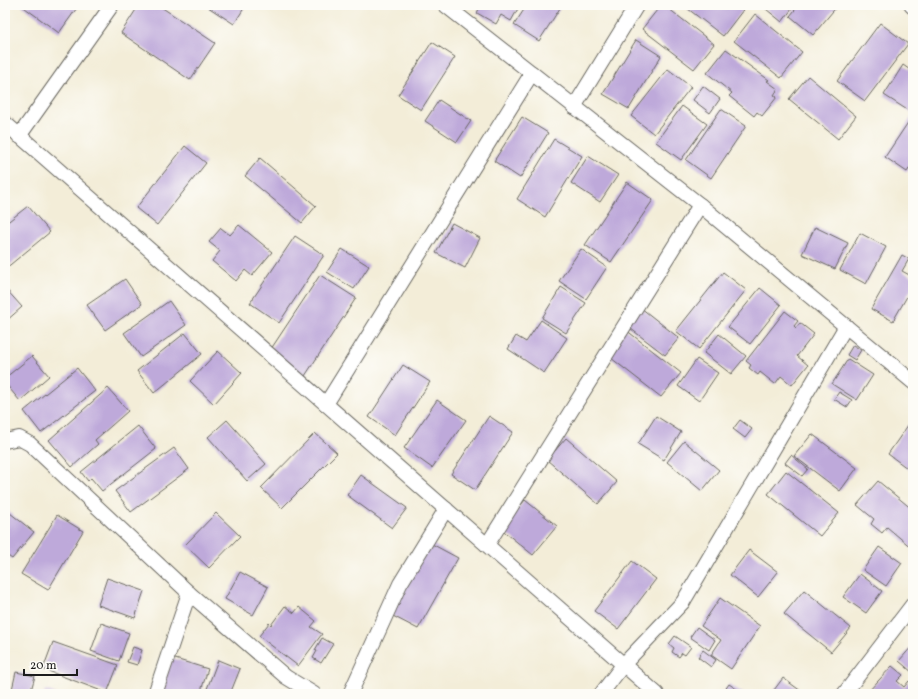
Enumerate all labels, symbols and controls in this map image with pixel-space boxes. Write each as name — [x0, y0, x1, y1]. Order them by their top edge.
scale bar — [24, 651, 77, 677]
text: 20 m — [30, 658, 57, 674]

